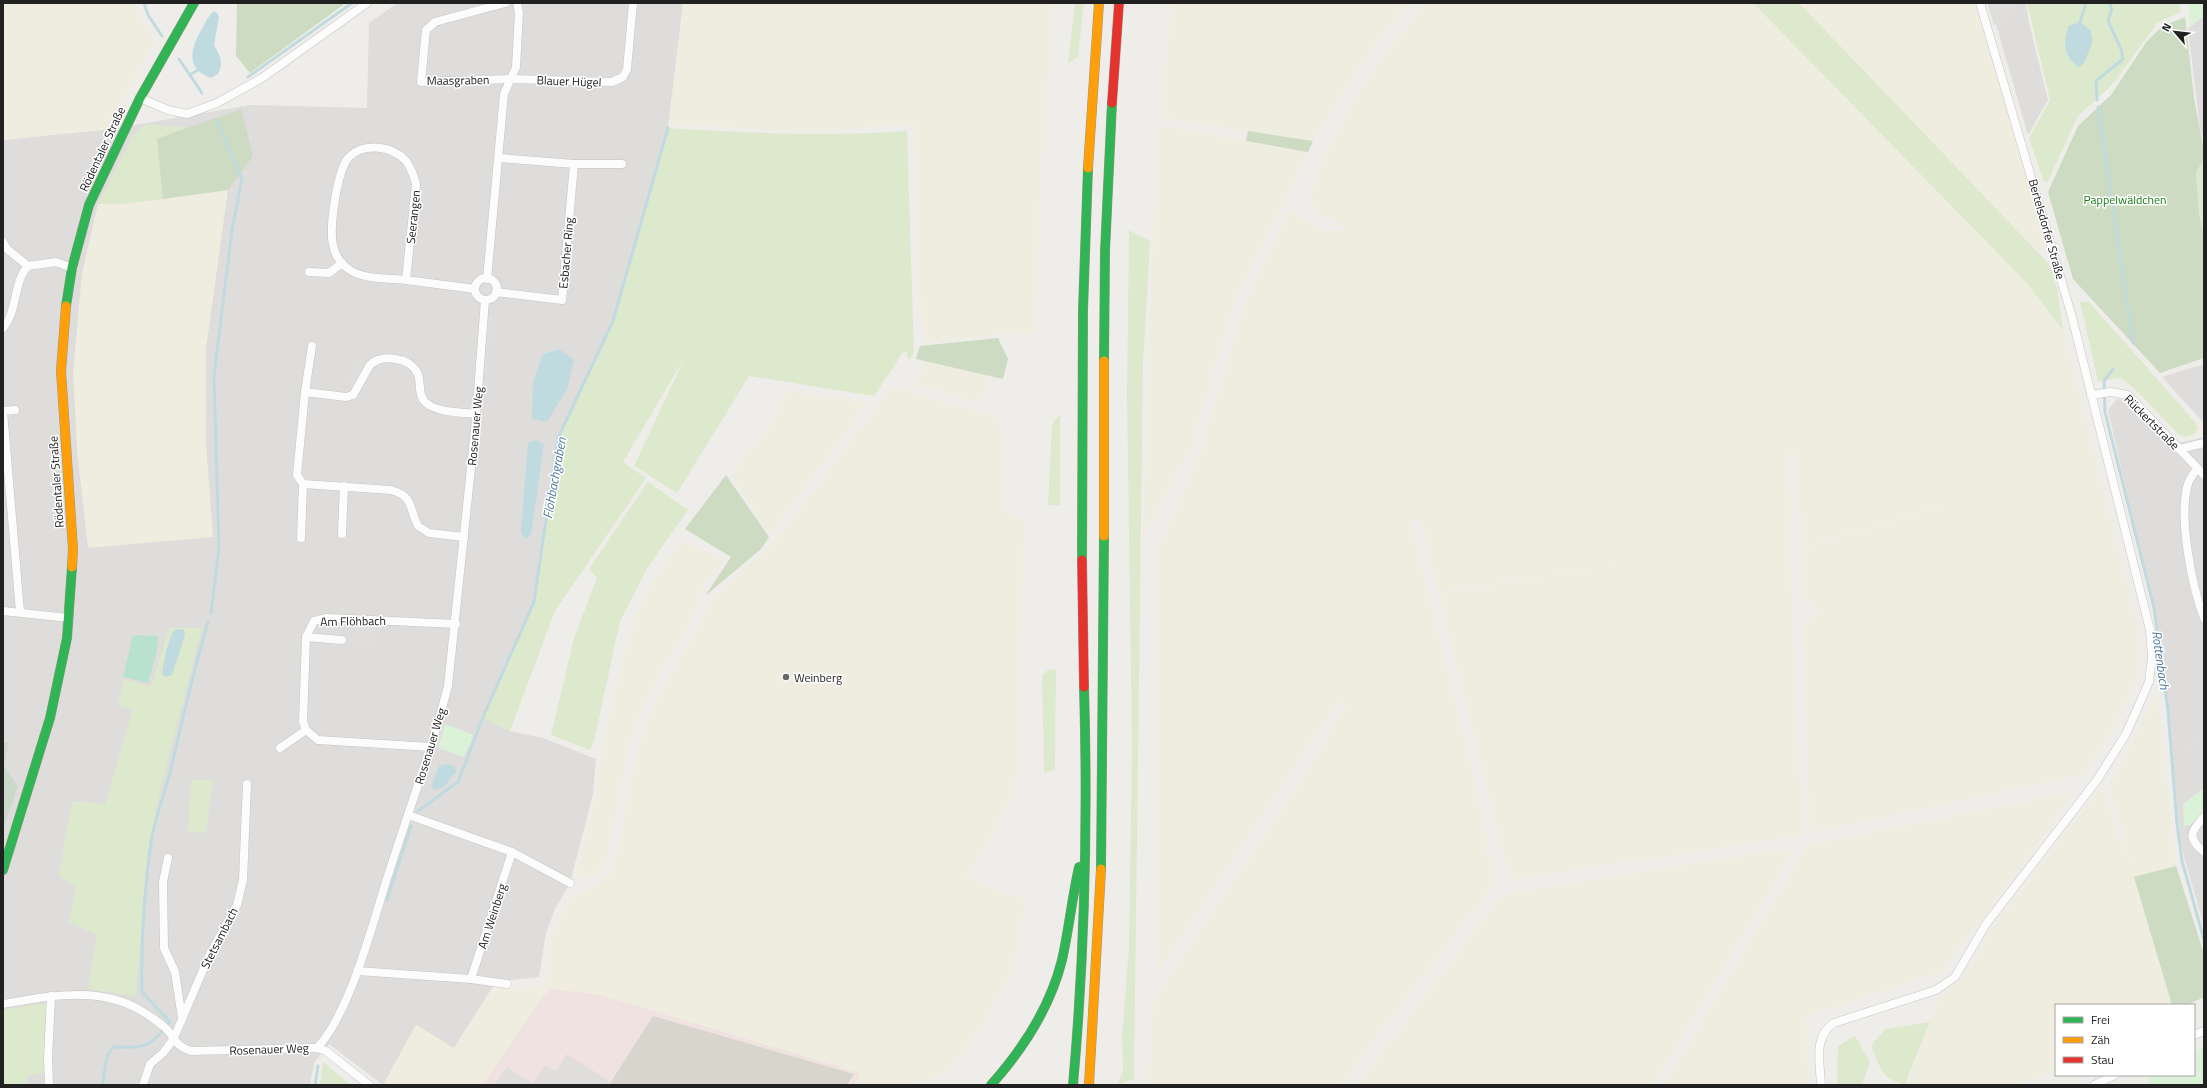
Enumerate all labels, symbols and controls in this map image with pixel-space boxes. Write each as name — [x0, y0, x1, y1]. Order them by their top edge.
north arrow — [2155, 12, 2195, 52]
text: N — [2157, 20, 2175, 34]
street label: Maasgraben — [426, 70, 490, 90]
street label: Blauer Hügel — [536, 70, 602, 92]
street label: Rödentaler Straße — [74, 103, 130, 195]
street label: Bertelsdorfer Straße — [2024, 177, 2070, 281]
street label: Seerangen — [401, 189, 425, 245]
park label: Pappelwäldchen — [2084, 190, 2166, 209]
street label: Esbacher Ring — [553, 216, 579, 290]
street label: Rosenauer Weg — [462, 386, 488, 466]
street label: Rückertstraße — [2120, 390, 2184, 454]
street label: Rödentaler Straße — [43, 435, 69, 529]
water label: Flöhbachgraben — [537, 435, 571, 520]
street label: Am Flöhbach — [320, 611, 386, 631]
water label: Rottenbach — [2147, 629, 2175, 691]
place label: Weinberg — [794, 668, 842, 687]
marker: Weinberg — [781, 672, 791, 682]
street label: Rosenauer Weg — [409, 705, 451, 787]
street label: Am Weinberg — [472, 881, 512, 951]
street label: Stetsambach — [195, 904, 243, 972]
legend — [2055, 1004, 2195, 1076]
text: Frei — [2091, 1010, 2110, 1029]
text: Zäh — [2091, 1030, 2110, 1049]
street label: Rosenauer Weg — [229, 1038, 309, 1060]
text: Stau — [2091, 1050, 2114, 1069]

